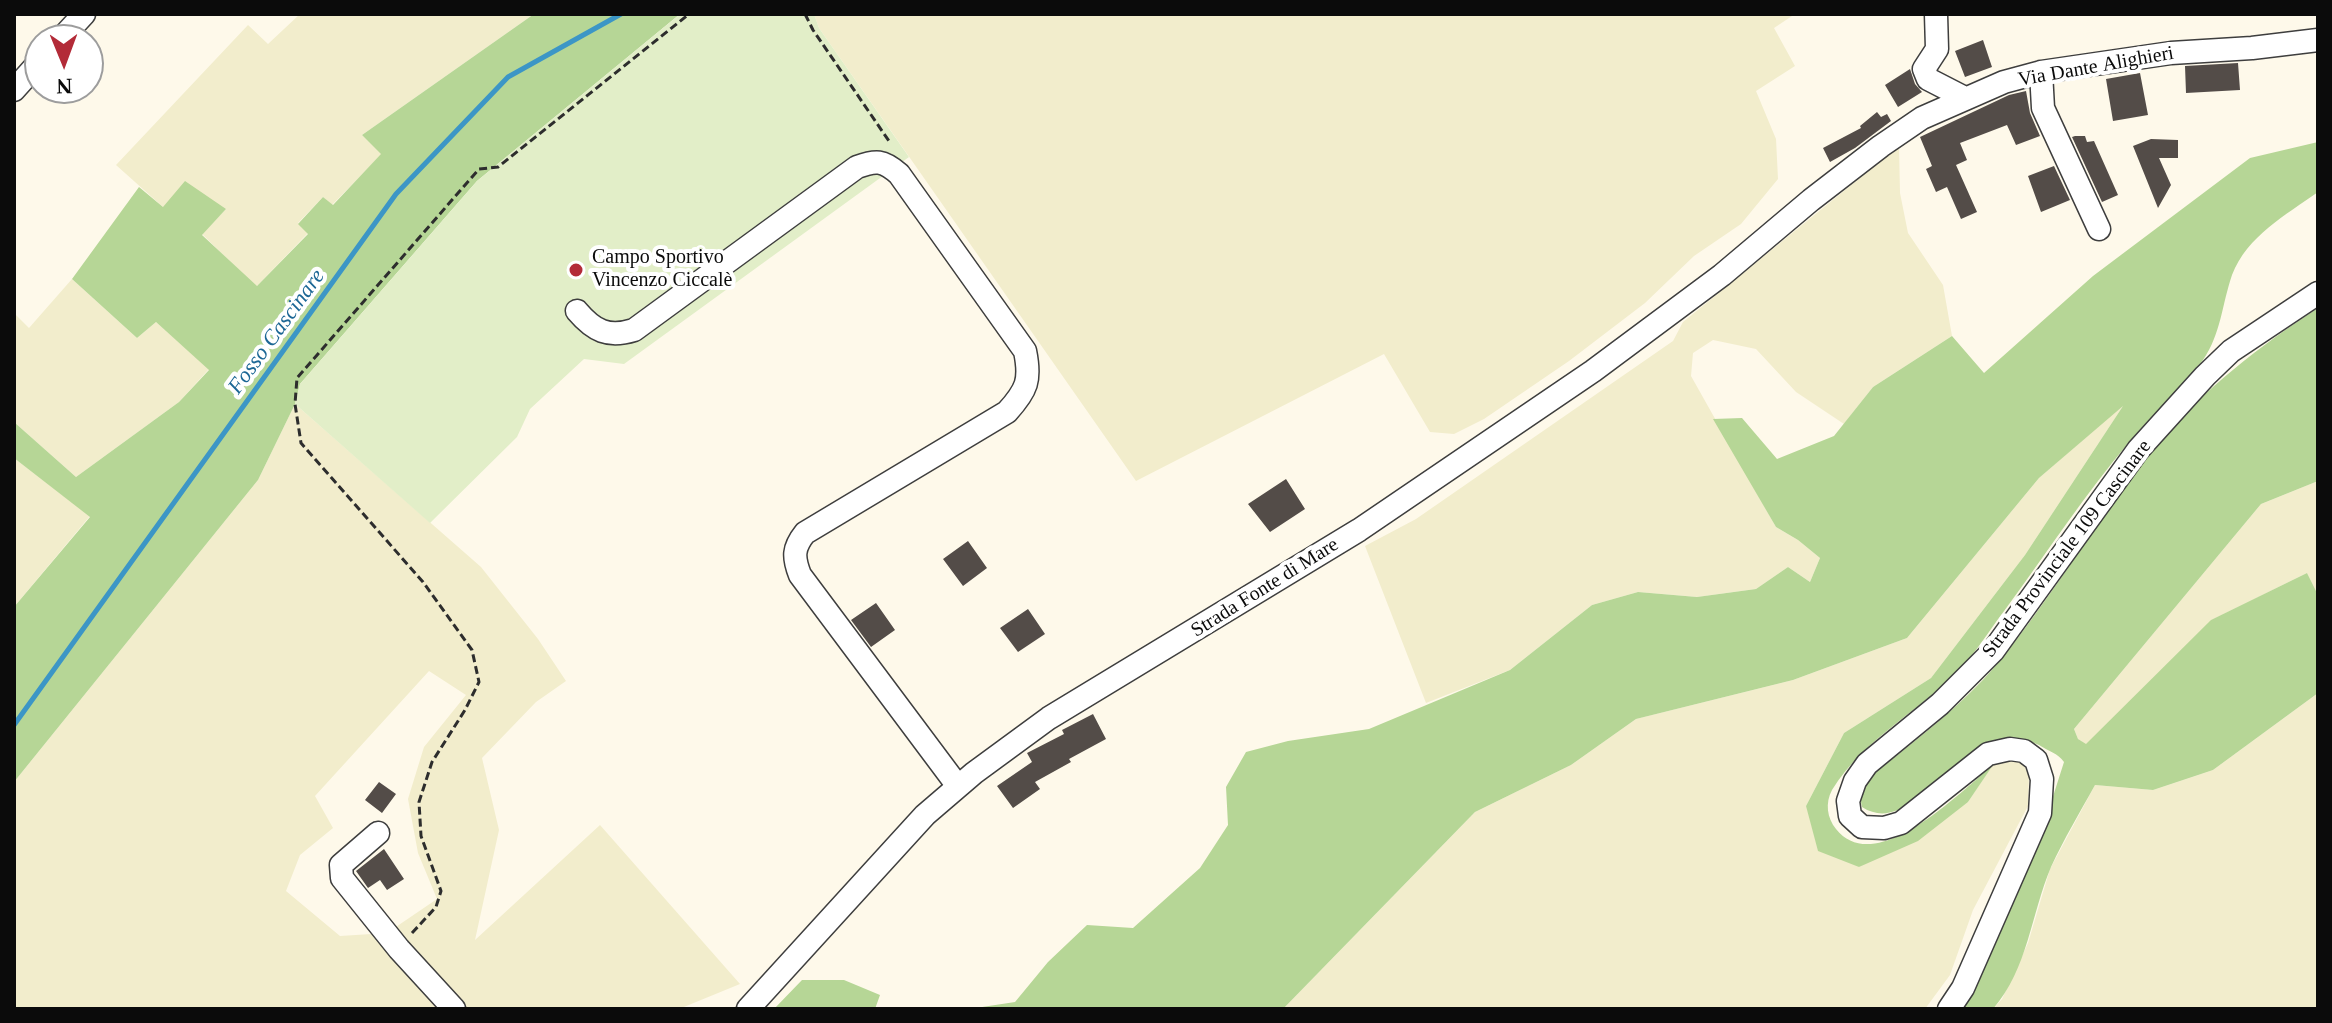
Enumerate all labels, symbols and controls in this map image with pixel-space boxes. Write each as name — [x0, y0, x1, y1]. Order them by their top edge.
north arrow — [24, 24, 104, 104]
street label: Via Dante Alighieri — [2016, 41, 2176, 93]
text: N — [56, 74, 73, 99]
place label: Campo Sportivo Vincenzo Ciccalè — [592, 246, 732, 293]
marker: Campo Sportivo Vincenzo Ciccalè — [567, 261, 585, 279]
water label: Fosso Cascinare — [223, 265, 331, 399]
street label: Strada Provinciale 109 Cascinare — [1977, 436, 2157, 662]
street label: Strada Fonte di Mare — [1187, 533, 1343, 643]

